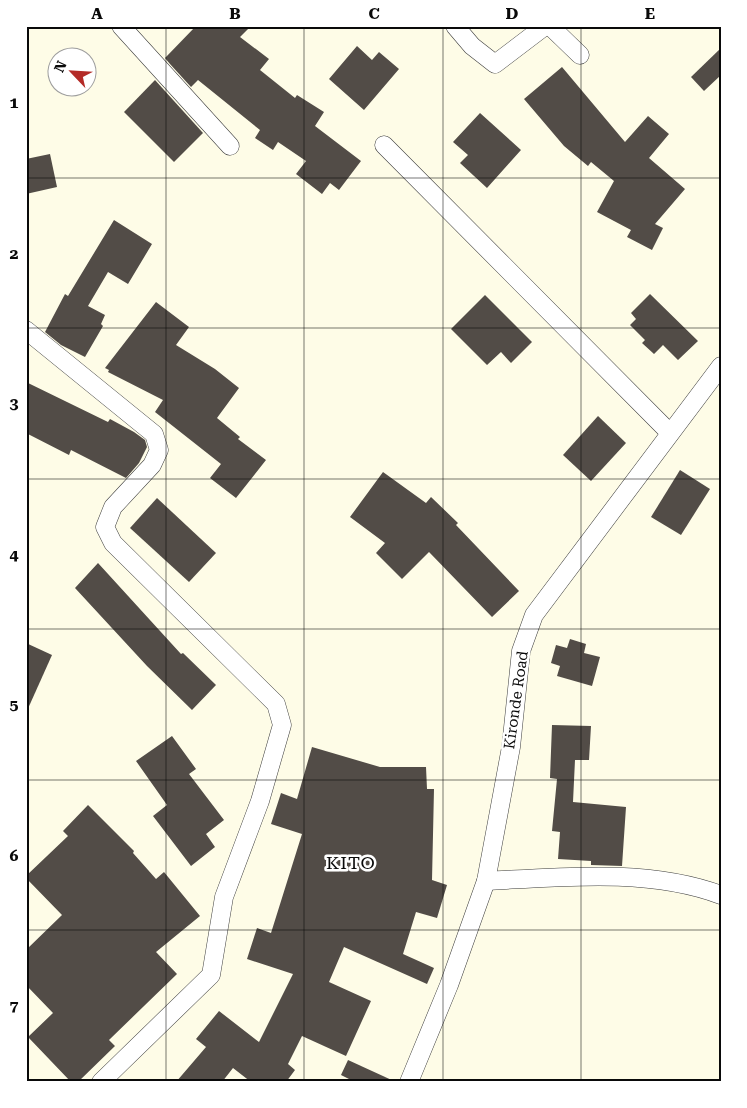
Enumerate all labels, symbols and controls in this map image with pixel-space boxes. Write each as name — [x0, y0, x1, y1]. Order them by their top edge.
text: A — [91, 4, 103, 23]
text: B — [229, 4, 241, 23]
text: C — [368, 4, 380, 23]
text: D — [506, 4, 519, 23]
text: E — [645, 4, 655, 23]
north arrow — [48, 48, 98, 98]
text: N — [51, 58, 70, 75]
text: 1 — [10, 93, 19, 112]
text: 2 — [10, 244, 19, 263]
text: 3 — [10, 394, 19, 413]
text: 4 — [10, 545, 19, 564]
street label: Kironde Road — [500, 649, 532, 750]
text: 5 — [10, 695, 19, 714]
text: 6 — [10, 846, 19, 865]
district label: KITO — [326, 852, 376, 873]
text: 7 — [10, 996, 19, 1015]

